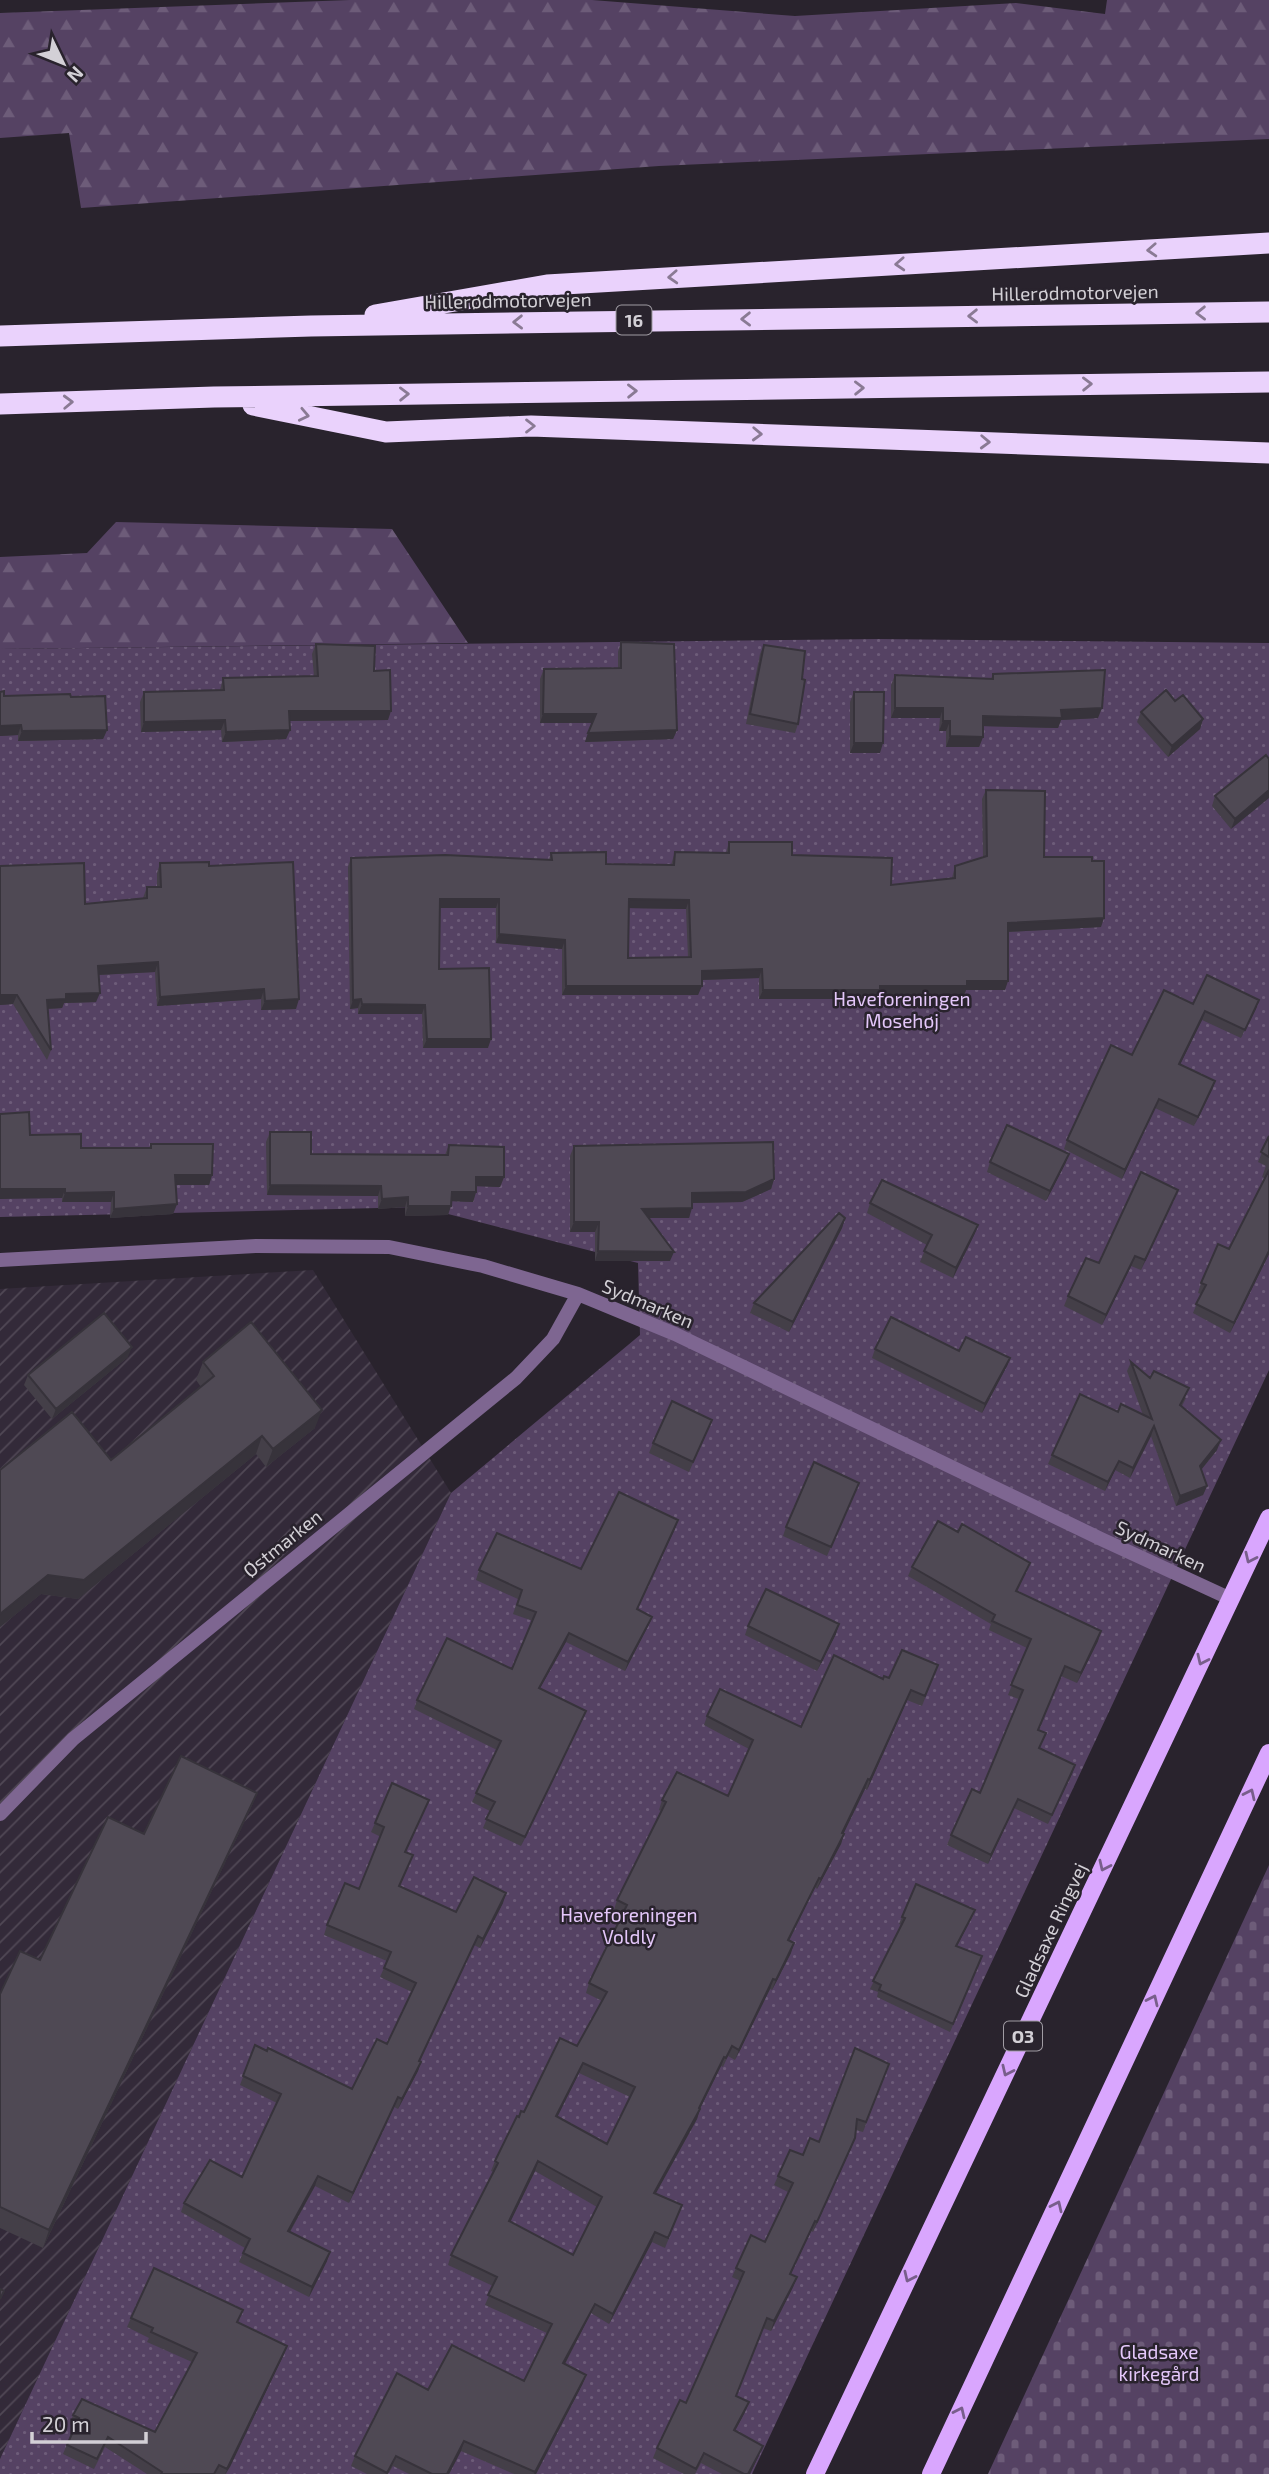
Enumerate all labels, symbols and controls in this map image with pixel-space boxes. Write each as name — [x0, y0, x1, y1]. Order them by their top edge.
north arrow — [28, 28, 98, 98]
text: N — [63, 62, 89, 88]
one-way arrow — [1146, 242, 1157, 257]
one-way arrow — [895, 257, 906, 272]
one-way arrow — [667, 270, 678, 285]
street label: Hillerødmotorvejen — [991, 279, 1159, 305]
street label: Hillerødmotorvejen — [424, 287, 592, 313]
one-way arrow — [1195, 305, 1206, 320]
road number: 16 — [616, 306, 652, 334]
one-way arrow — [968, 308, 978, 324]
one-way arrow — [740, 311, 751, 327]
one-way arrow — [513, 315, 524, 330]
one-way arrow — [1081, 377, 1092, 392]
one-way arrow — [854, 380, 865, 396]
one-way arrow — [627, 383, 638, 399]
one-way arrow — [400, 386, 410, 402]
one-way arrow — [63, 394, 74, 409]
one-way arrow — [298, 407, 310, 422]
one-way arrow — [525, 418, 536, 434]
one-way arrow — [752, 427, 763, 442]
one-way arrow — [980, 435, 991, 450]
park label: Haveforeningen Mosehøj — [833, 987, 971, 1032]
street label: Sydmarken — [599, 1274, 697, 1332]
street label: Østmarken — [238, 1504, 326, 1582]
street label: Sydmarken — [1112, 1515, 1210, 1577]
one-way arrow — [1244, 1551, 1258, 1563]
one-way arrow — [1196, 1653, 1210, 1665]
one-way arrow — [1241, 1789, 1255, 1801]
street label: Gladsaxe Ringvej — [1009, 1859, 1091, 2001]
one-way arrow — [1099, 1859, 1113, 1871]
park label: Haveforeningen Voldly — [560, 1903, 698, 1948]
one-way arrow — [1145, 1995, 1159, 2007]
road number: O3 — [1004, 2022, 1042, 2050]
one-way arrow — [1001, 2064, 1015, 2076]
one-way arrow — [1048, 2201, 1062, 2213]
one-way arrow — [903, 2269, 917, 2282]
park label: Gladsaxe kirkegård — [1119, 2340, 1199, 2385]
scale bar — [32, 2400, 145, 2444]
one-way arrow — [952, 2407, 966, 2419]
text: 20 m — [42, 2411, 90, 2436]

